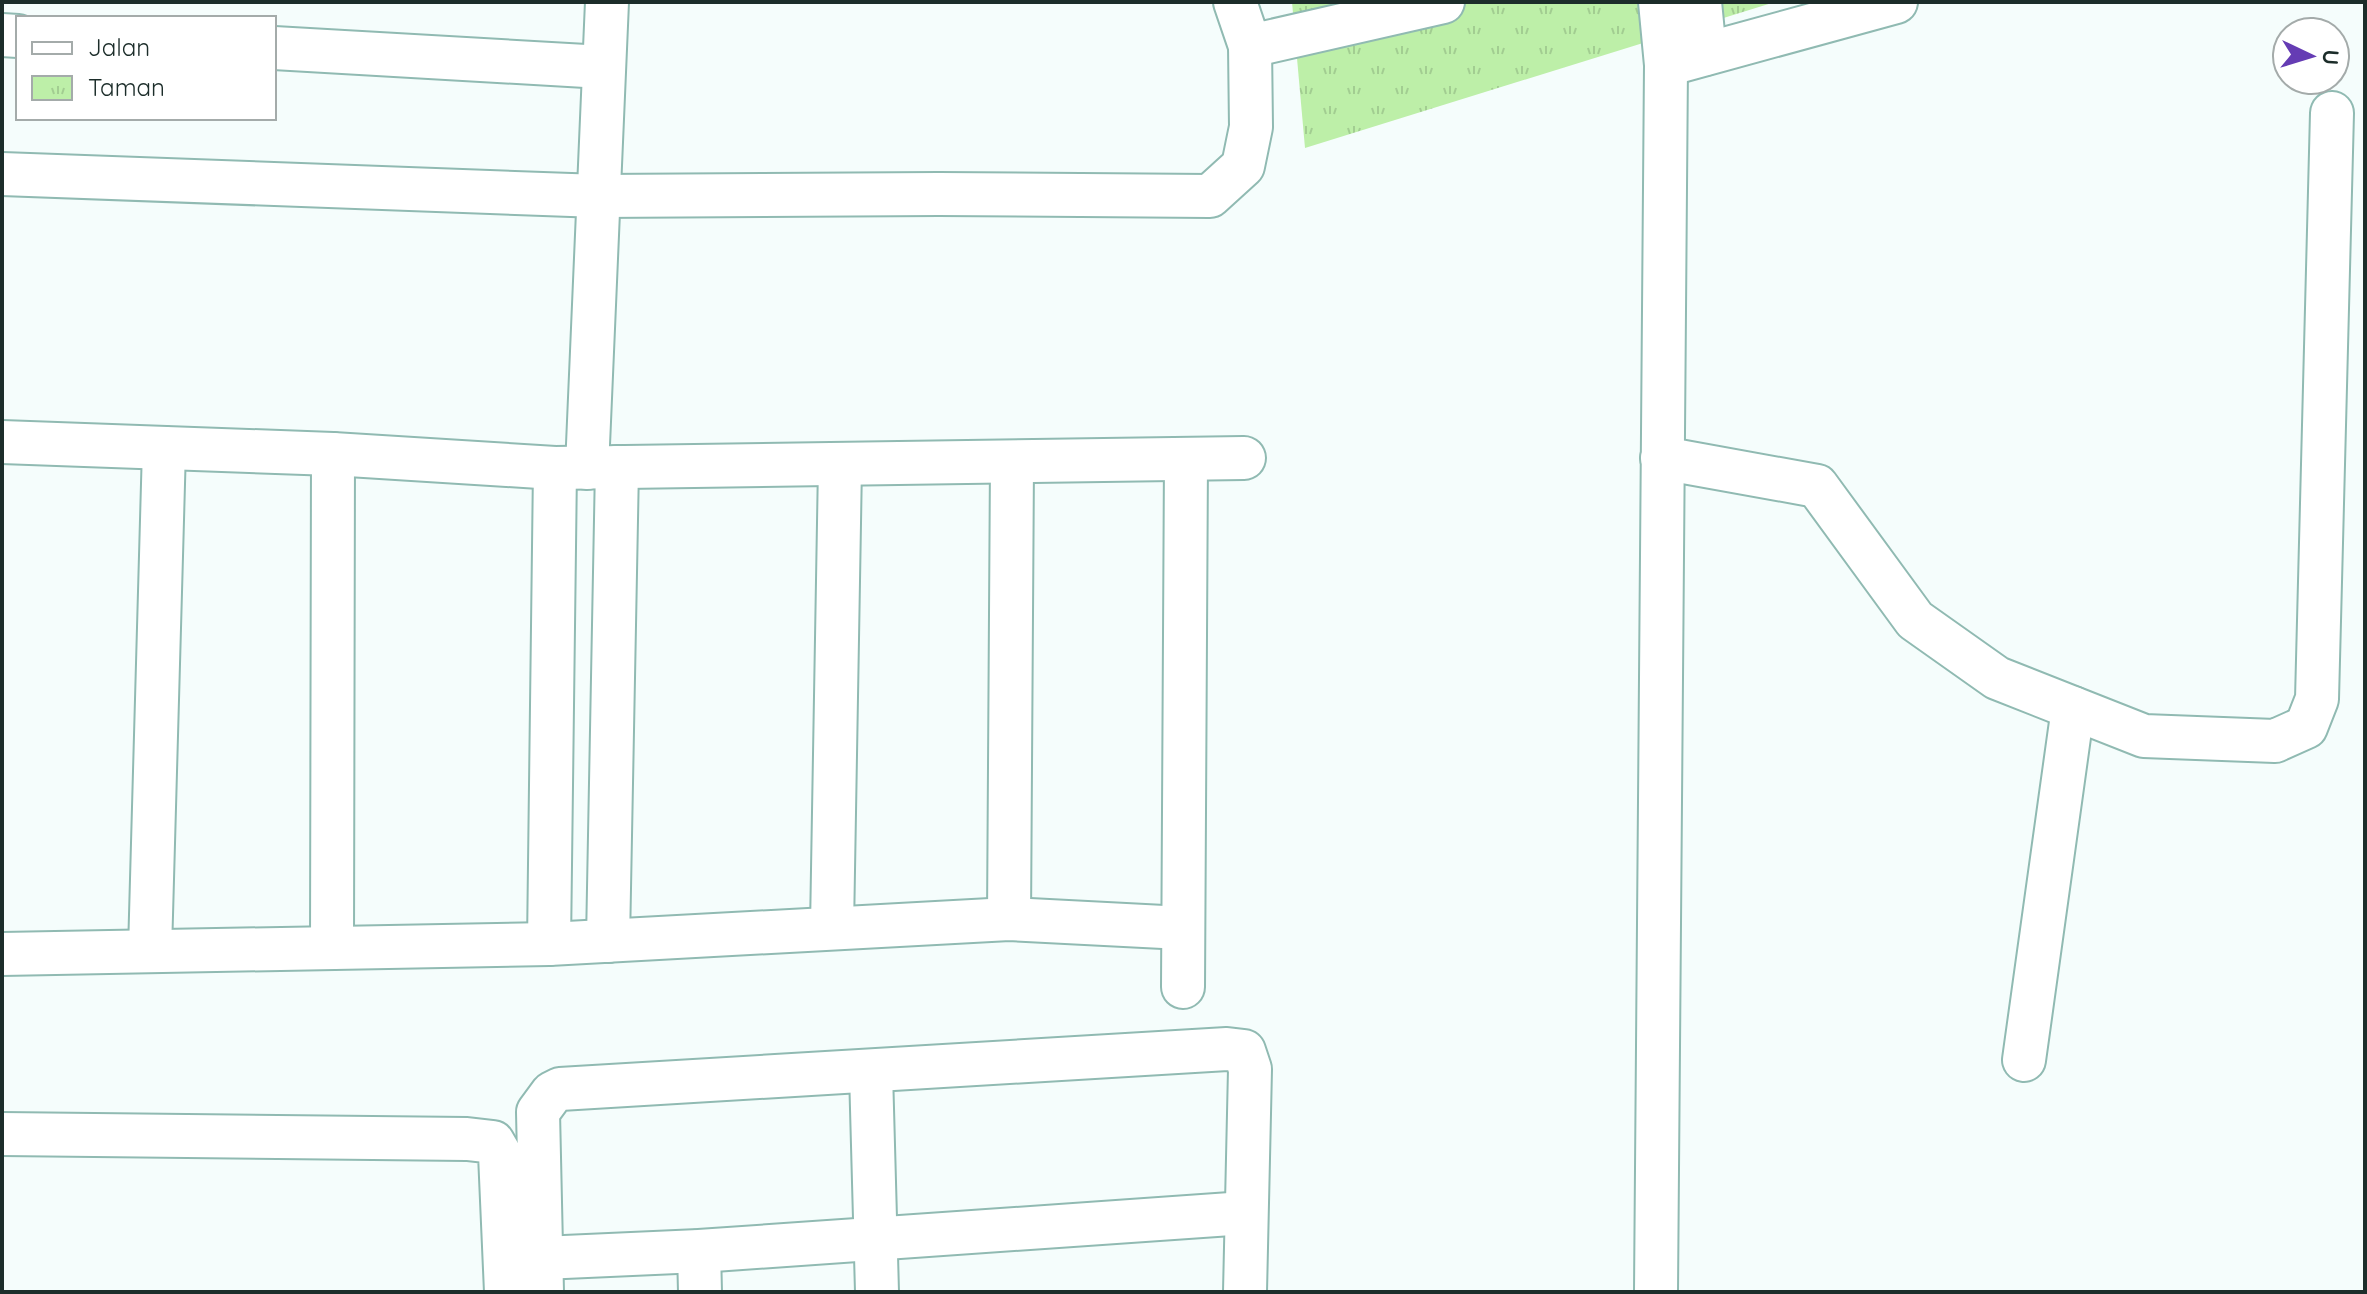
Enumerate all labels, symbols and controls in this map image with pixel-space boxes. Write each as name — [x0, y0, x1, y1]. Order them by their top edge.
legend — [16, 16, 276, 120]
north arrow — [2271, 16, 2351, 96]
text: Jalan — [88, 32, 150, 62]
text: U — [2316, 49, 2345, 66]
text: Taman — [88, 72, 165, 102]

